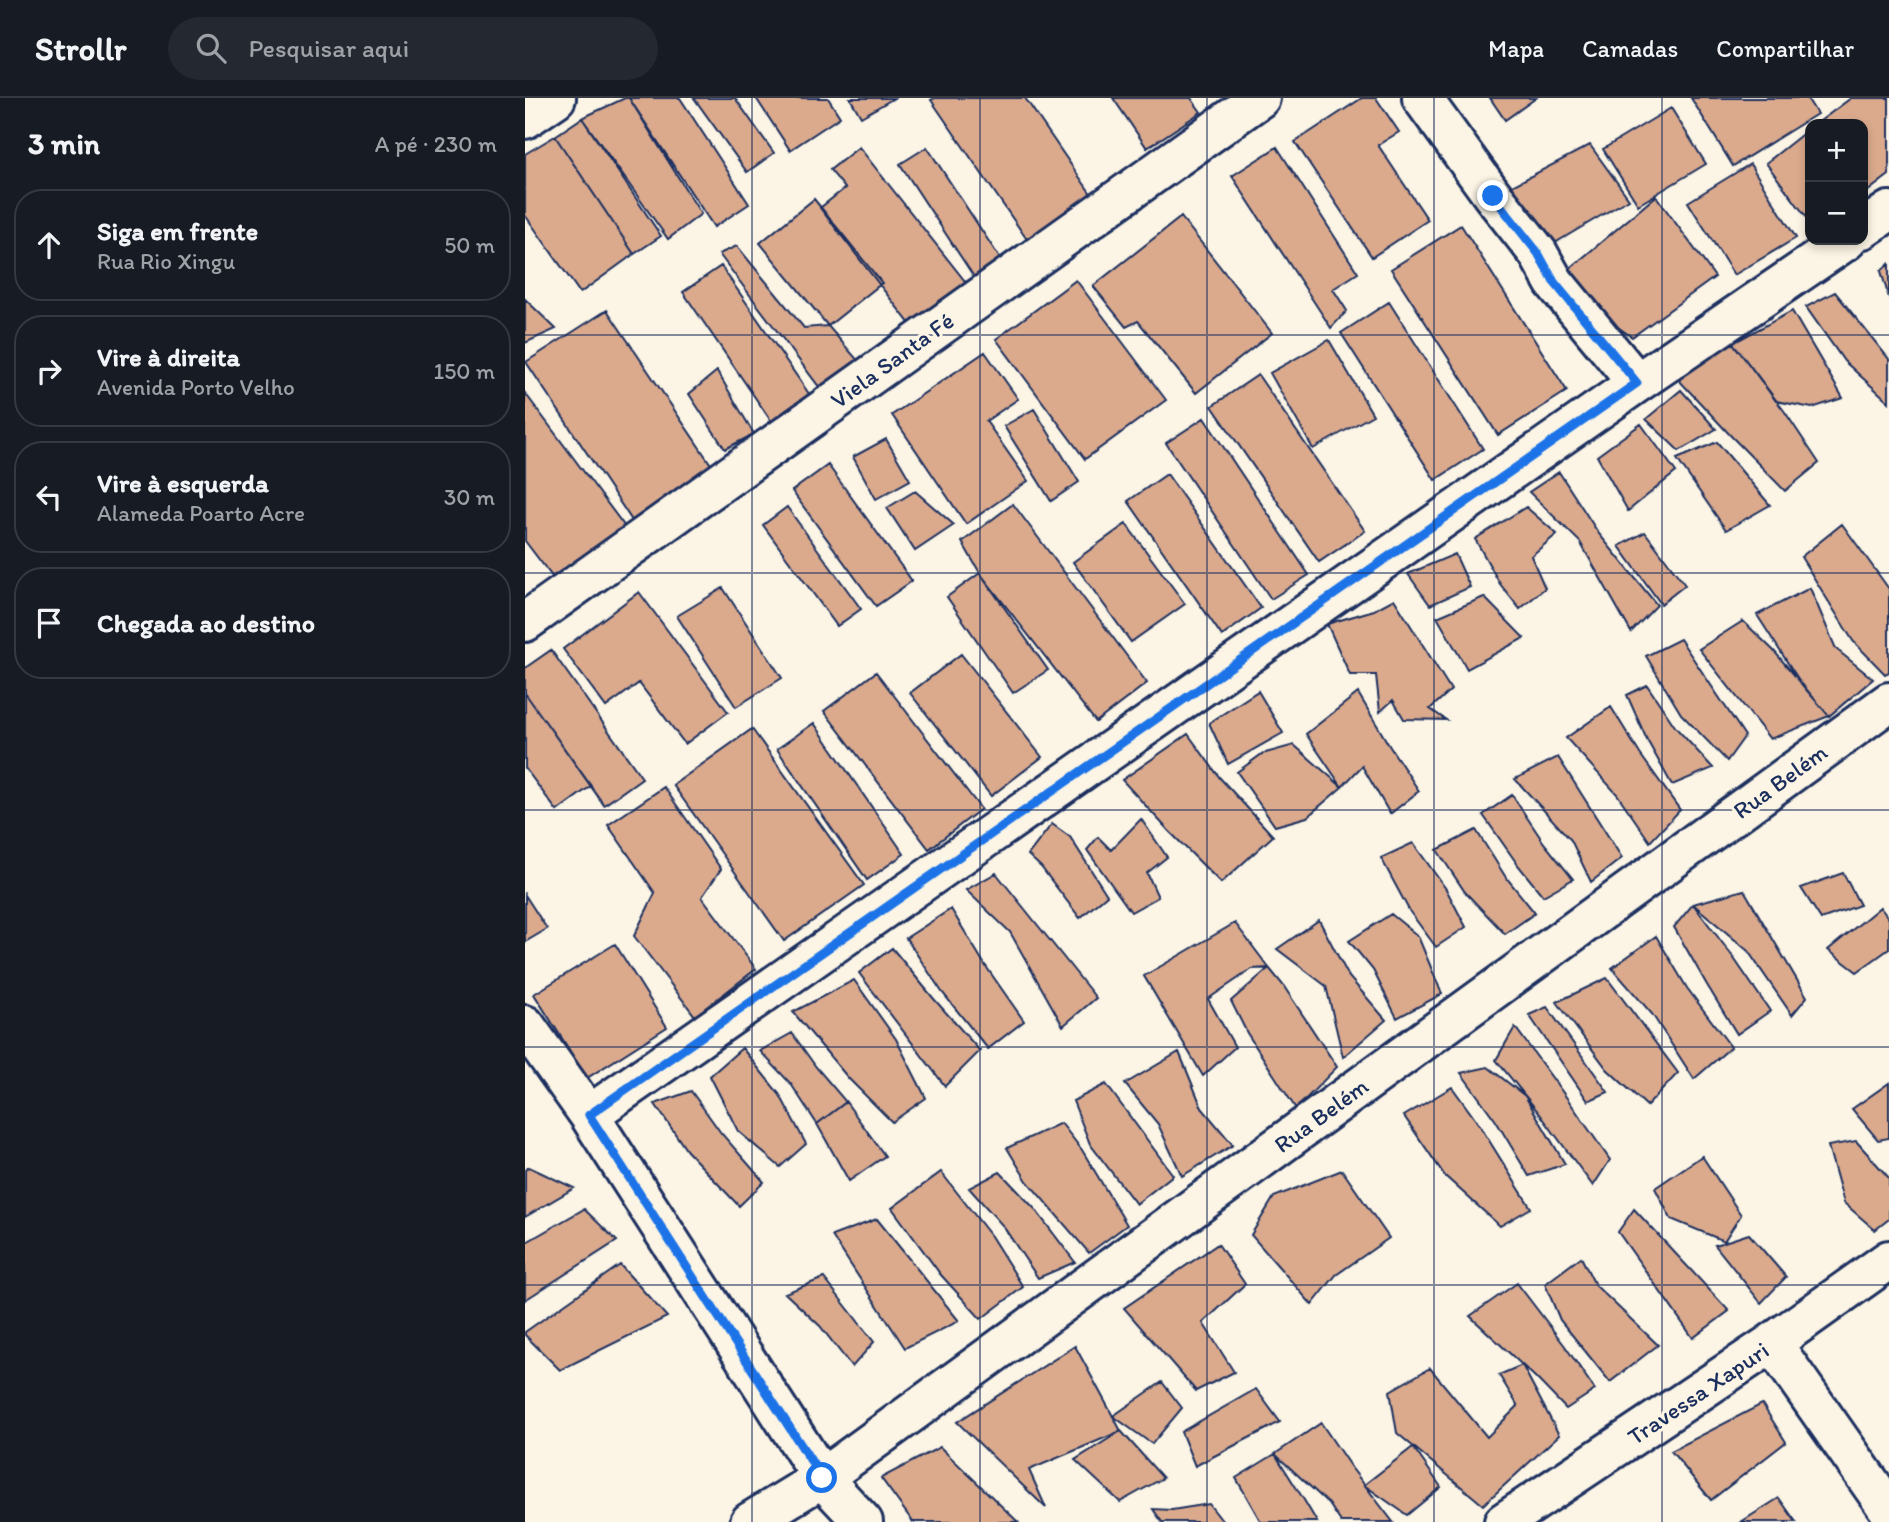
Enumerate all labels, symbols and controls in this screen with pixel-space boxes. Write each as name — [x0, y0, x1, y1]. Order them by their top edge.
search box — [168, 17, 658, 80]
text: Strollr — [35, 29, 126, 68]
icon: search — [192, 29, 230, 67]
text: Pesquisar aqui — [248, 32, 409, 64]
text: Mapa — [1488, 34, 1544, 63]
text: Camadas — [1582, 34, 1678, 63]
text: Compartilhar — [1716, 34, 1854, 63]
map controls — [1805, 119, 1868, 245]
button: + — [1805, 119, 1868, 182]
text: 3 min — [28, 125, 100, 162]
text: A pé · 230 m — [375, 130, 497, 158]
route end — [1477, 180, 1508, 211]
button: − — [1805, 182, 1868, 245]
text: Siga em frente — [97, 215, 258, 247]
icon: ahead — [30, 226, 68, 264]
text: 50 m — [444, 231, 495, 259]
text: Rua Rio Xingu — [97, 247, 235, 275]
street label: Viela Santa Fé — [825, 306, 959, 414]
text: Vire à direita — [97, 341, 240, 373]
icon: right — [30, 352, 68, 390]
text: 150 m — [434, 357, 495, 385]
text: Avenida Porto Velho — [97, 373, 295, 401]
text: Vire à esquerda — [97, 467, 269, 499]
icon: left — [30, 478, 68, 516]
text: 30 m — [444, 483, 495, 511]
text: Alameda Poarto Acre — [97, 499, 305, 527]
icon: arrive — [30, 604, 68, 642]
text: Chegada ao destino — [97, 607, 315, 639]
street label: Rua Belém — [1727, 737, 1833, 825]
street label: Rua Belém — [1268, 1071, 1374, 1159]
street label: Travessa Xapuri — [1622, 1335, 1774, 1451]
route start — [806, 1462, 837, 1493]

